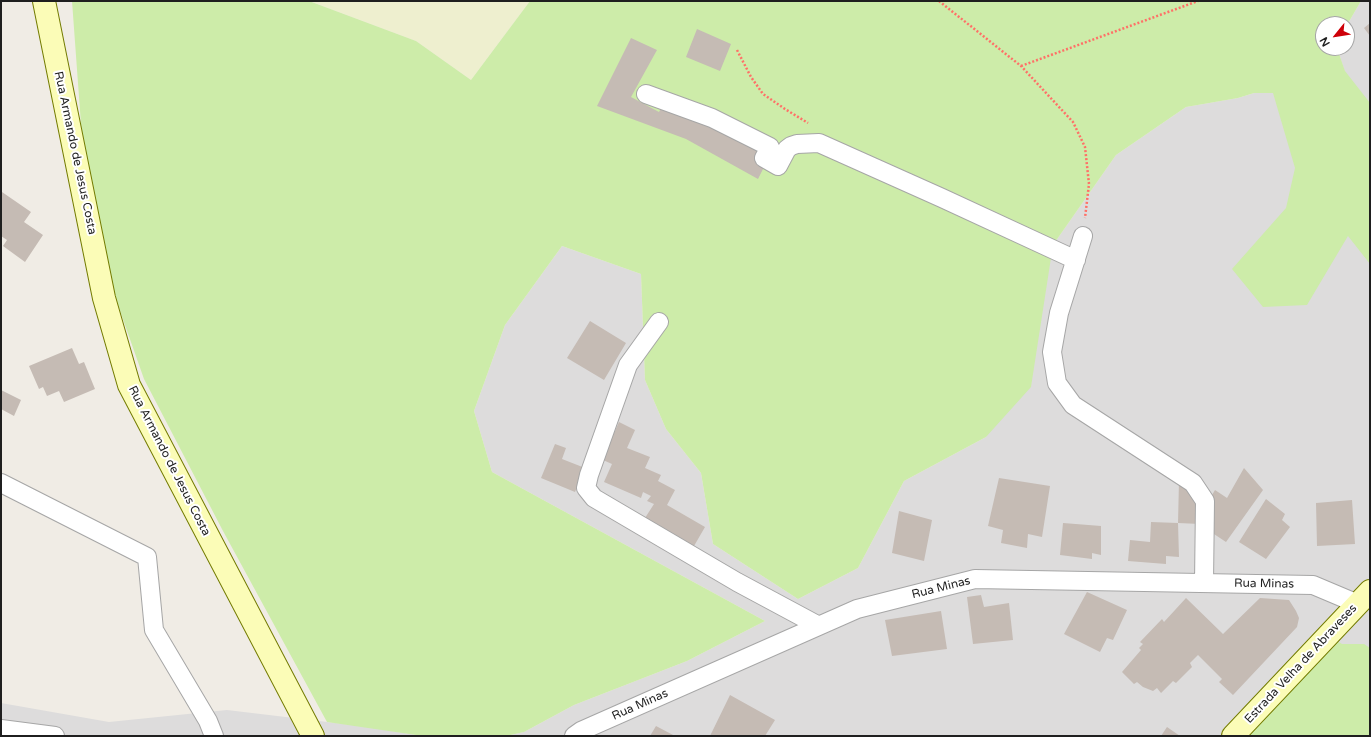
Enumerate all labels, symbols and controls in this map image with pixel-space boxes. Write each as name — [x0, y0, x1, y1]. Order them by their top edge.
north arrow — [1315, 16, 1355, 56]
text: N — [1317, 35, 1333, 49]
street label: Rua Armando de Jesus Costa — [51, 70, 99, 236]
street label: Rua Armando de Jesus Costa — [125, 384, 213, 538]
street label: Rua Minas — [910, 574, 972, 602]
street label: Rua Minas — [1234, 576, 1294, 592]
street label: Estrada Velha de Abraveses — [1242, 601, 1360, 727]
street label: Rua Minas — [610, 686, 670, 724]

